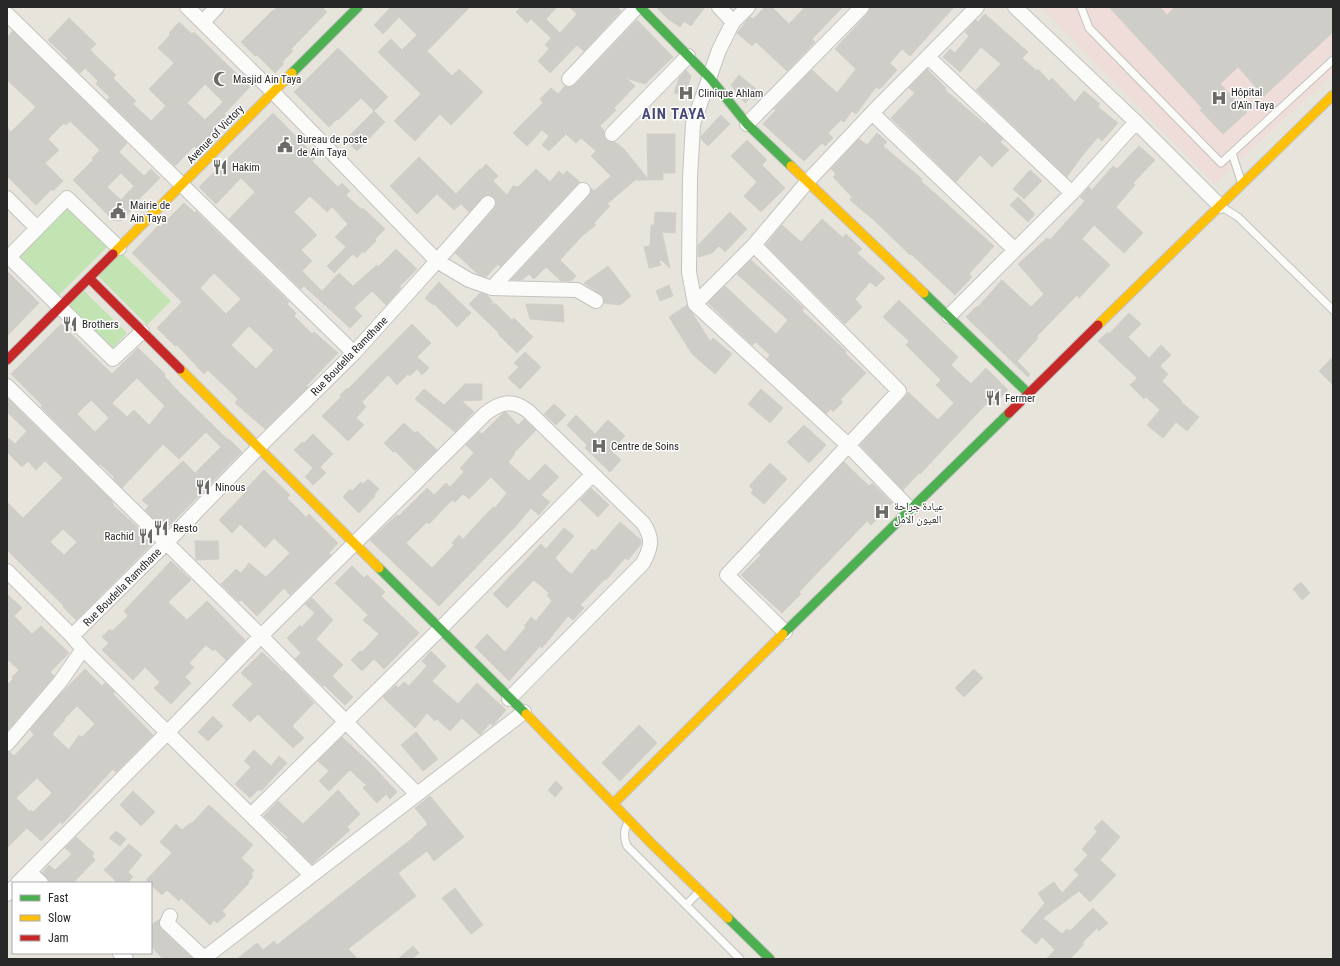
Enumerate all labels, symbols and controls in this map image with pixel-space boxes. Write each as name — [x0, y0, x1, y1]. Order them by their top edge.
mosque icon: Masjid Ain Taya — [212, 70, 230, 88]
place label: Masjid Ain Taya — [233, 73, 301, 86]
hospital icon: Clinique Ahlam — [677, 84, 695, 102]
place label: Hôpital d'Aïn Taya — [1231, 86, 1274, 112]
place label: Clinique Ahlam — [698, 87, 763, 100]
hospital icon: Hôpital d'Aïn Taya — [1210, 89, 1228, 107]
street label: Avenue of Victory — [184, 102, 247, 166]
district label: AIN TAYA — [642, 105, 706, 123]
place label: Bureau de poste de Ain Taya — [297, 133, 367, 159]
public building icon: Bureau de poste de Ain Taya — [276, 136, 294, 154]
restaurant icon: Hakim — [211, 158, 229, 176]
place label: Hakim — [232, 161, 260, 174]
place label: Mairie de Ain Taya — [130, 199, 170, 225]
public building icon: Mairie de Ain Taya — [109, 202, 127, 220]
street label: Rue Boudella Ramdhane — [308, 314, 391, 399]
restaurant icon: Brothers — [61, 315, 79, 333]
place label: Brothers — [82, 318, 119, 331]
restaurant icon: Fermer — [984, 389, 1002, 407]
place label: Fermer — [1005, 392, 1036, 405]
hospital icon: Centre de Soins — [590, 437, 608, 455]
place label: Centre de Soins — [611, 440, 679, 453]
restaurant icon: Ninous — [194, 478, 212, 496]
place label: Ninous — [215, 481, 246, 494]
place label: عيادة جراحة العيون الأمل — [894, 500, 944, 526]
hospital icon: عيادة جراحة العيون الأمل — [873, 503, 891, 521]
restaurant icon: Resto — [152, 519, 170, 537]
place label: Resto — [173, 522, 198, 535]
restaurant icon: Rachid — [137, 527, 155, 545]
place label: Rachid — [105, 530, 134, 543]
street label: Rue Boudella Ramdhane — [81, 546, 164, 629]
legend — [12, 882, 152, 954]
text: Fast — [48, 891, 69, 905]
text: Slow — [48, 911, 71, 925]
text: Jam — [48, 931, 69, 945]

